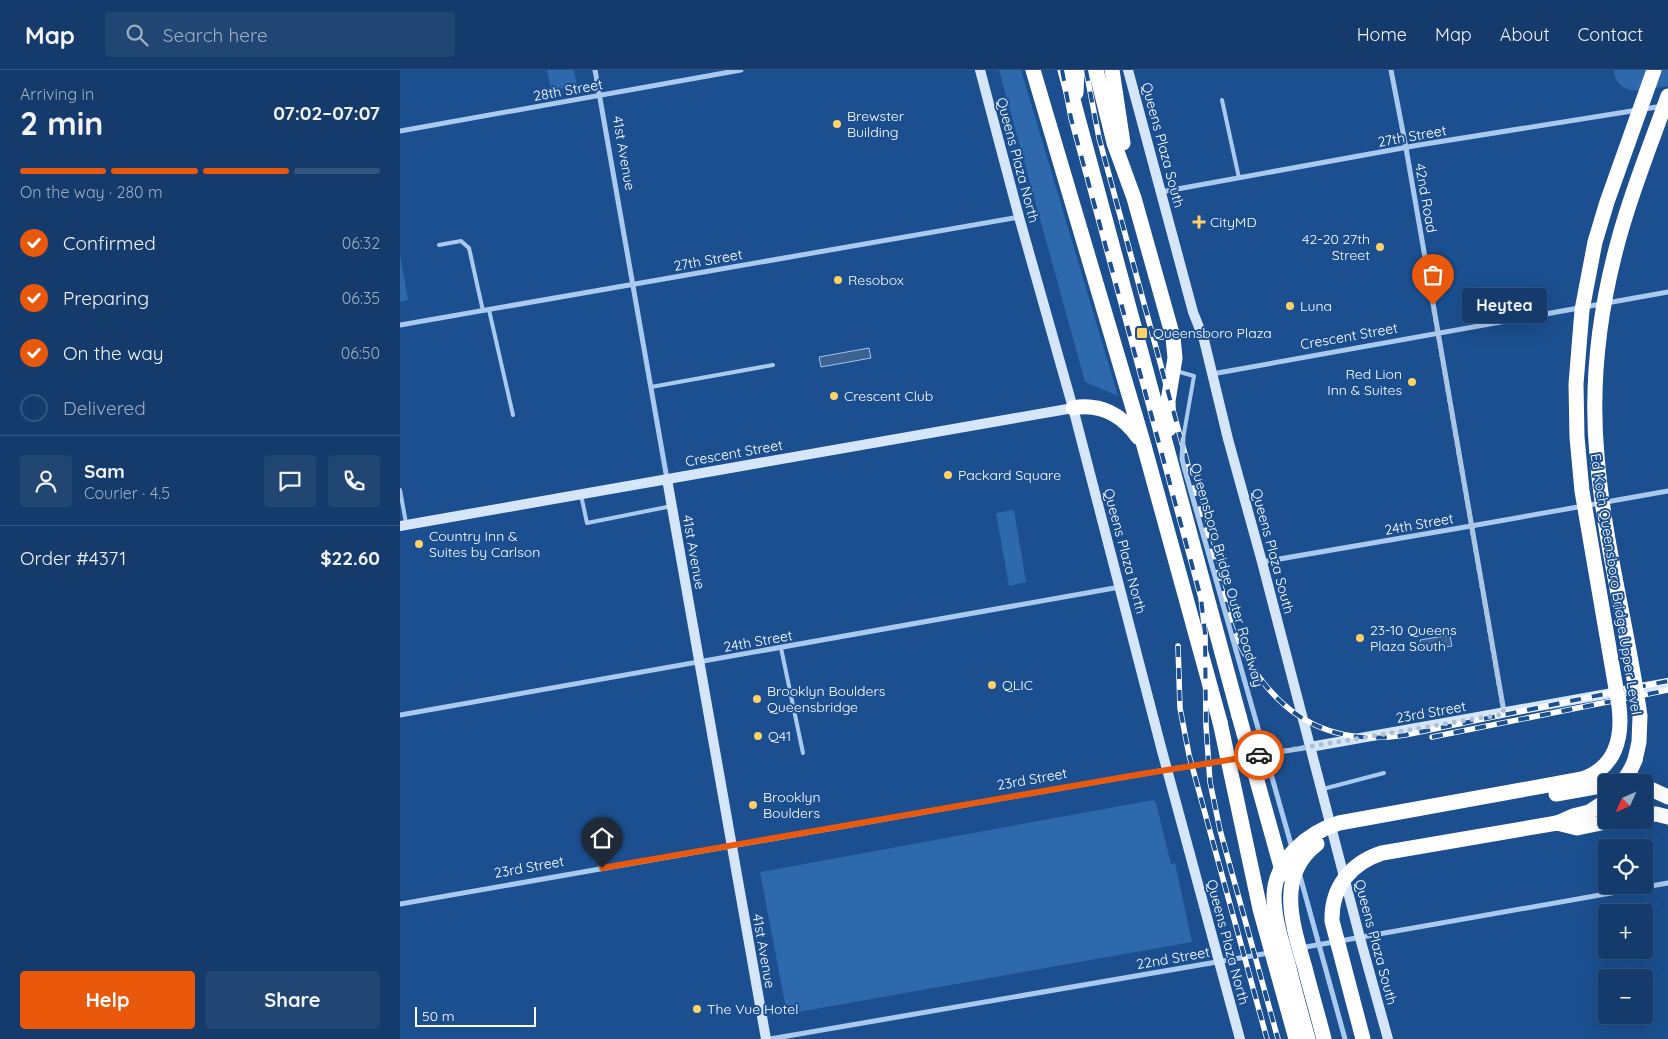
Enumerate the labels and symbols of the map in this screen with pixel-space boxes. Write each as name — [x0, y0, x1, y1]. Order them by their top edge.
street label: 28th Street — [532, 75, 604, 105]
street label: Queens Plaza South — [1138, 80, 1188, 210]
street label: Queens Plaza North — [993, 95, 1043, 225]
place label: Brewster Building — [847, 107, 905, 141]
street label: 41st Avenue — [609, 114, 639, 192]
marker: Brewster Building — [831, 118, 843, 130]
street label: 27th Street — [1376, 121, 1448, 151]
street label: 42nd Road — [1411, 162, 1441, 234]
place label: CityMD — [1210, 213, 1256, 231]
marker: CityMD — [1192, 215, 1206, 229]
place label: 42-20 27th Street — [1302, 230, 1370, 264]
marker: 42-20 27th Street — [1374, 241, 1386, 253]
street label: 27th Street — [672, 245, 744, 275]
pin — [1412, 254, 1454, 305]
place label: Resobox — [848, 271, 904, 289]
marker: Resobox — [832, 274, 844, 286]
callout: Heytea — [1463, 288, 1548, 322]
place label: Luna — [1300, 297, 1332, 315]
marker: Luna — [1284, 300, 1296, 312]
street label: Crescent Street — [1299, 319, 1399, 353]
place label: Queensboro Plaza — [1153, 324, 1272, 342]
marker: Queensboro Plaza — [1135, 326, 1149, 340]
place label: Red Lion Inn & Suites — [1327, 365, 1402, 399]
marker: Red Lion Inn & Suites — [1406, 376, 1418, 388]
place label: Crescent Club — [844, 387, 933, 405]
marker: Crescent Club — [828, 390, 840, 402]
street label: Crescent Street — [684, 436, 784, 470]
street label: Ed Koch Queensboro Bridge Upper Level — [1586, 452, 1646, 716]
street label: Queensboro Bridge Outer Roadway — [1186, 461, 1268, 689]
place label: Packard Square — [958, 466, 1061, 484]
marker: Packard Square — [942, 469, 954, 481]
street label: Queens Plaza North — [1100, 486, 1150, 616]
street label: Queens Plaza South — [1248, 486, 1298, 616]
street label: 24th Street — [1383, 509, 1455, 539]
street label: 41st Avenue — [679, 513, 709, 591]
place label: Country Inn & Suites by Carlson — [429, 527, 540, 561]
marker: Country Inn & Suites by Carlson — [413, 538, 425, 550]
place label: 23-10 Queens Plaza South — [1370, 621, 1457, 655]
street label: 24th Street — [722, 626, 794, 656]
marker: 23-10 Queens Plaza South — [1354, 632, 1366, 644]
place label: QLIC — [1002, 676, 1033, 694]
marker: QLIC — [986, 679, 998, 691]
place label: Brooklyn Boulders Queensbridge — [767, 682, 885, 716]
marker: Brooklyn Boulders Queensbridge — [751, 693, 763, 705]
street label: 23rd Street — [1395, 697, 1468, 727]
place label: Q41 — [768, 727, 791, 745]
marker: Q41 — [752, 730, 764, 742]
courier — [1234, 730, 1284, 780]
street label: 23rd Street — [996, 764, 1069, 794]
north arrow — [1598, 774, 1652, 829]
place label: Brooklyn Boulders — [763, 788, 821, 822]
marker: Brooklyn Boulders — [747, 799, 759, 811]
pin — [581, 817, 623, 868]
street label: 23rd Street — [493, 852, 566, 882]
street label: Queens Plaza North — [1203, 877, 1253, 1007]
street label: Queens Plaza South — [1351, 877, 1401, 1007]
street label: 41st Avenue — [749, 912, 779, 990]
street label: 22nd Street — [1135, 943, 1211, 973]
place label: The Vue Hotel — [707, 1000, 798, 1018]
marker: The Vue Hotel — [691, 1003, 703, 1015]
scale bar — [415, 1004, 536, 1027]

